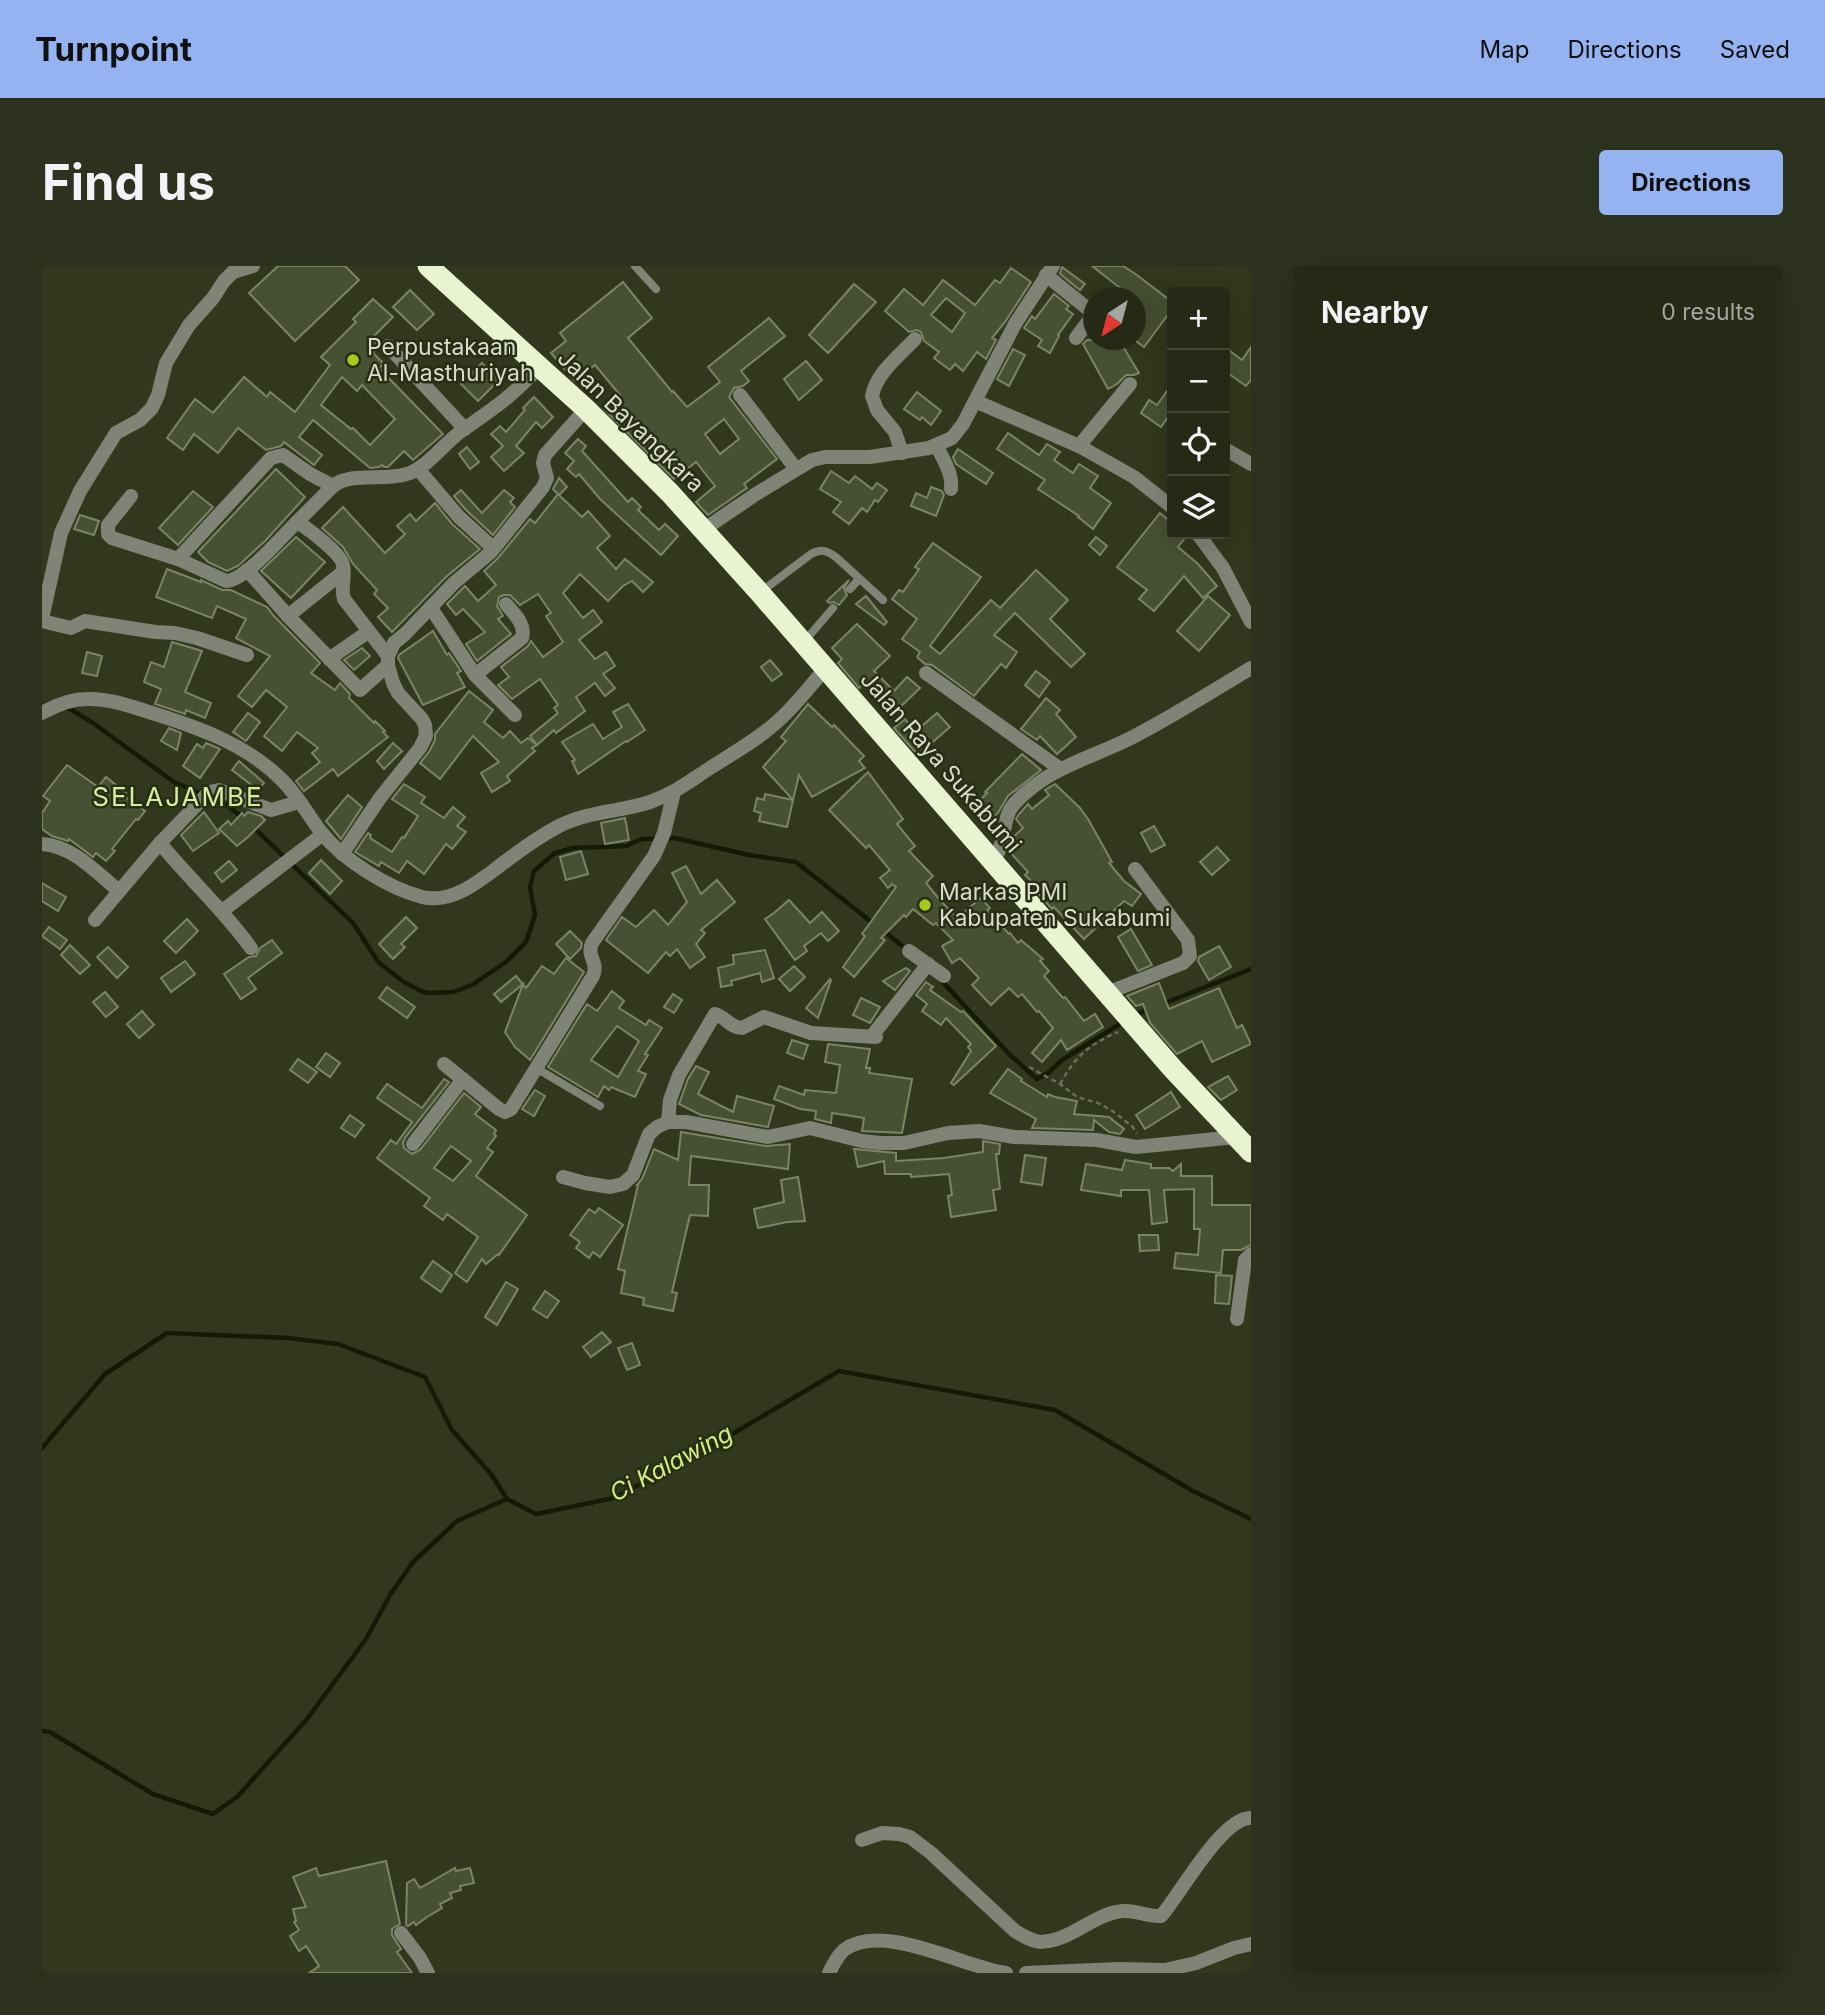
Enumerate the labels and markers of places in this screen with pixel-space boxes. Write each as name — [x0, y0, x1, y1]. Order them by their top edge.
place label: Perpustakaan Al-Masthuriyah — [367, 333, 534, 387]
marker: Perpustakaan Al-Masthuriyah — [345, 352, 361, 368]
place label: Markas PMI Kabupaten Sukabumi — [939, 878, 1170, 932]
marker: Markas PMI Kabupaten Sukabumi — [917, 897, 933, 913]

